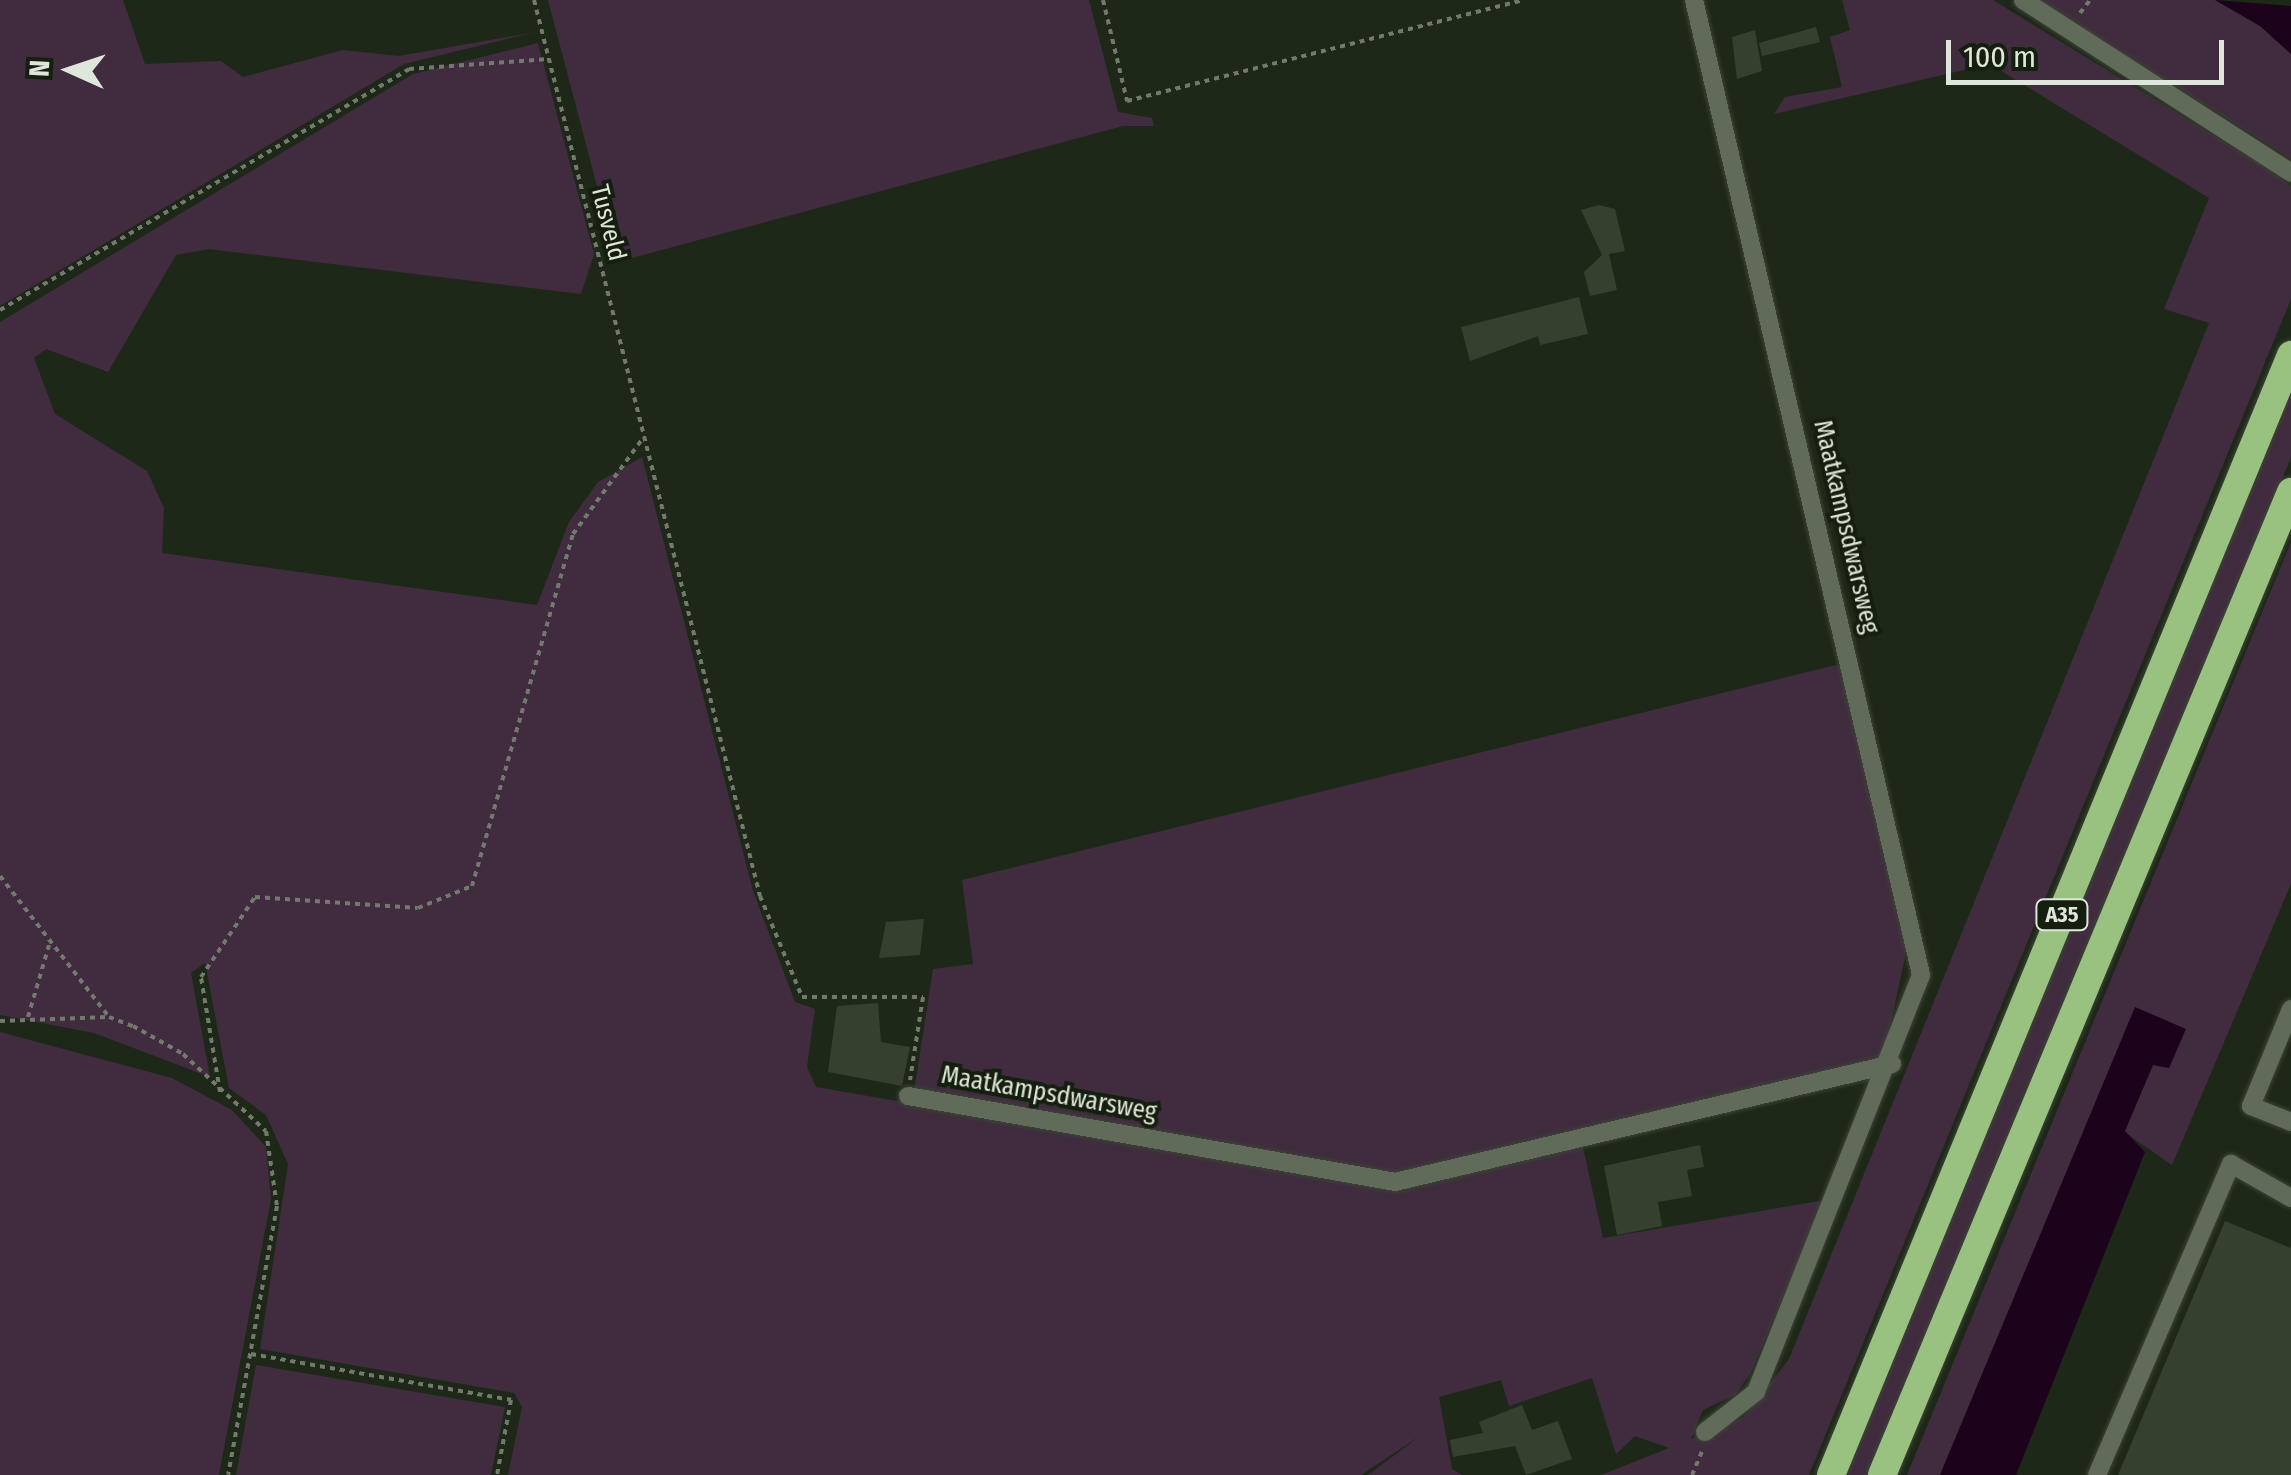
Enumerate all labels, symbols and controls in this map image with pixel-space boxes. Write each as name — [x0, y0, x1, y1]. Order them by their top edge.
north arrow — [20, 20, 120, 120]
scale bar — [1951, 20, 2228, 82]
text: 100 m — [1963, 39, 2036, 75]
text: N — [23, 59, 56, 78]
street label: Tusveld — [584, 182, 632, 264]
street label: Maatkampsdwarsweg — [1807, 417, 1885, 637]
road number: A35 — [2034, 898, 2090, 932]
street label: Maatkampsdwarsweg — [939, 1060, 1159, 1128]

